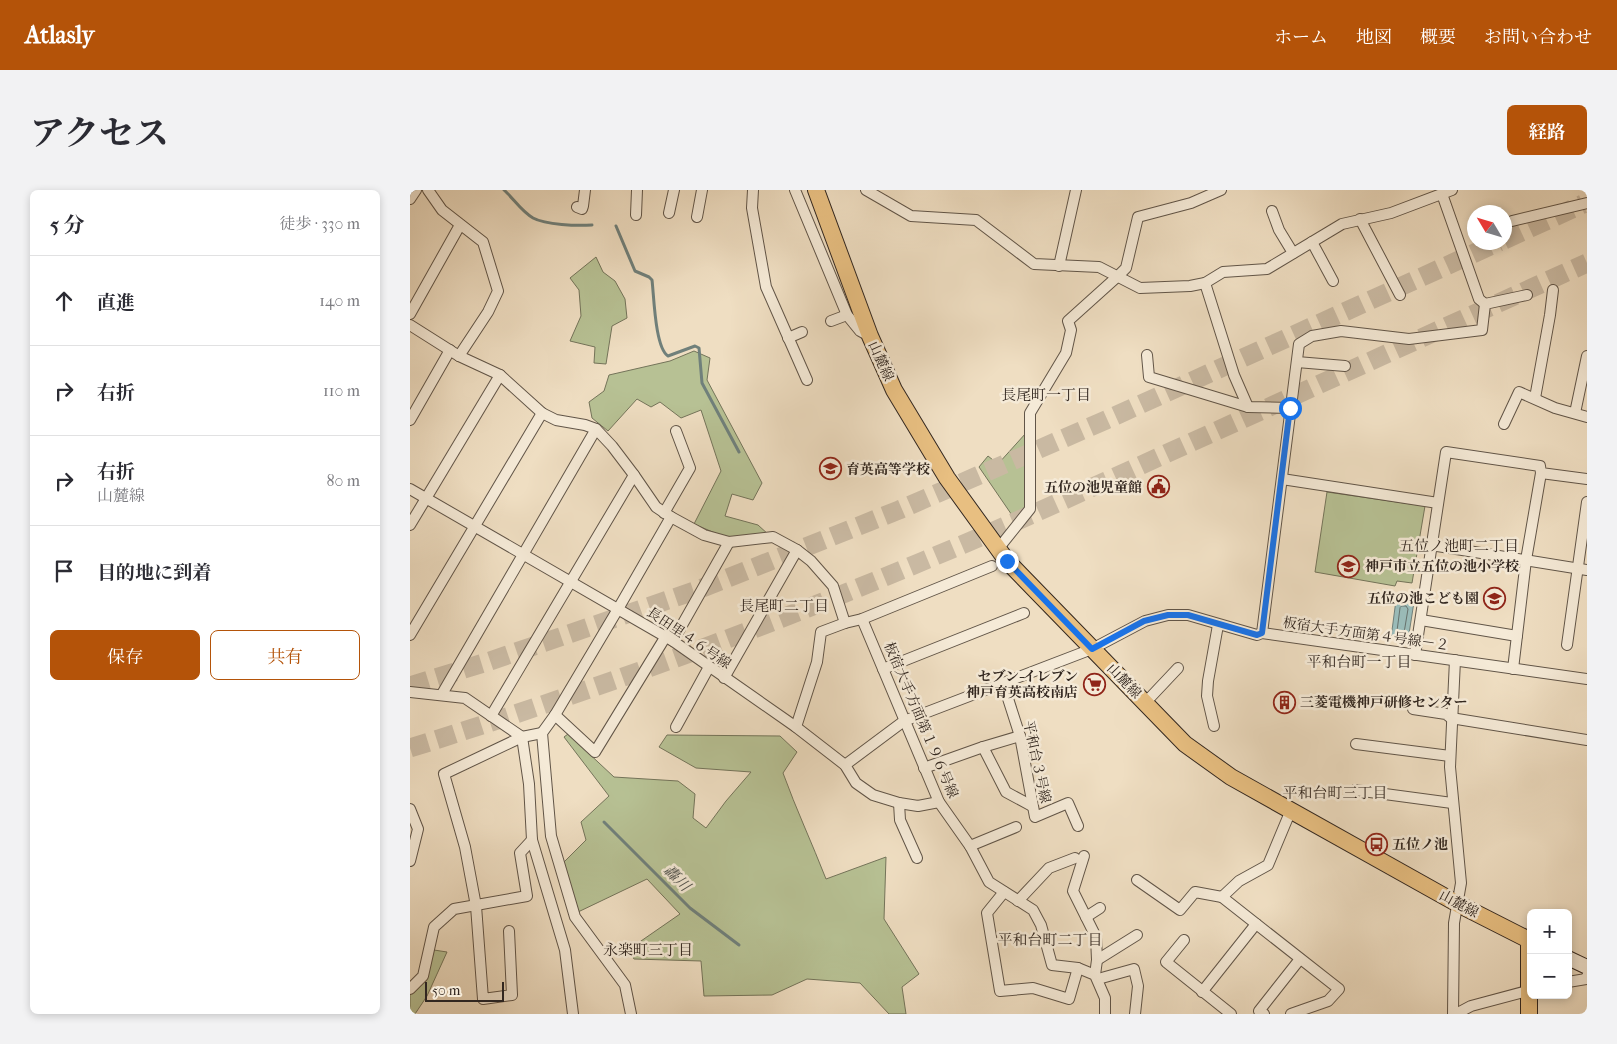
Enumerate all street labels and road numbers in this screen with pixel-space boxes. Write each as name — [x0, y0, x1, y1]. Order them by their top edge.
street label: 山麓線 — [865, 338, 897, 384]
street label: 長田里４６号線 — [644, 604, 734, 672]
street label: 板宿大手方面第４号線－２ — [1282, 614, 1450, 654]
street label: 板宿大手方面第１９６号線 — [880, 639, 962, 801]
street label: 山麓線 — [1103, 660, 1145, 702]
street label: 平和台３号線 — [1020, 719, 1054, 805]
street label: 山麓線 — [1436, 887, 1482, 921]

